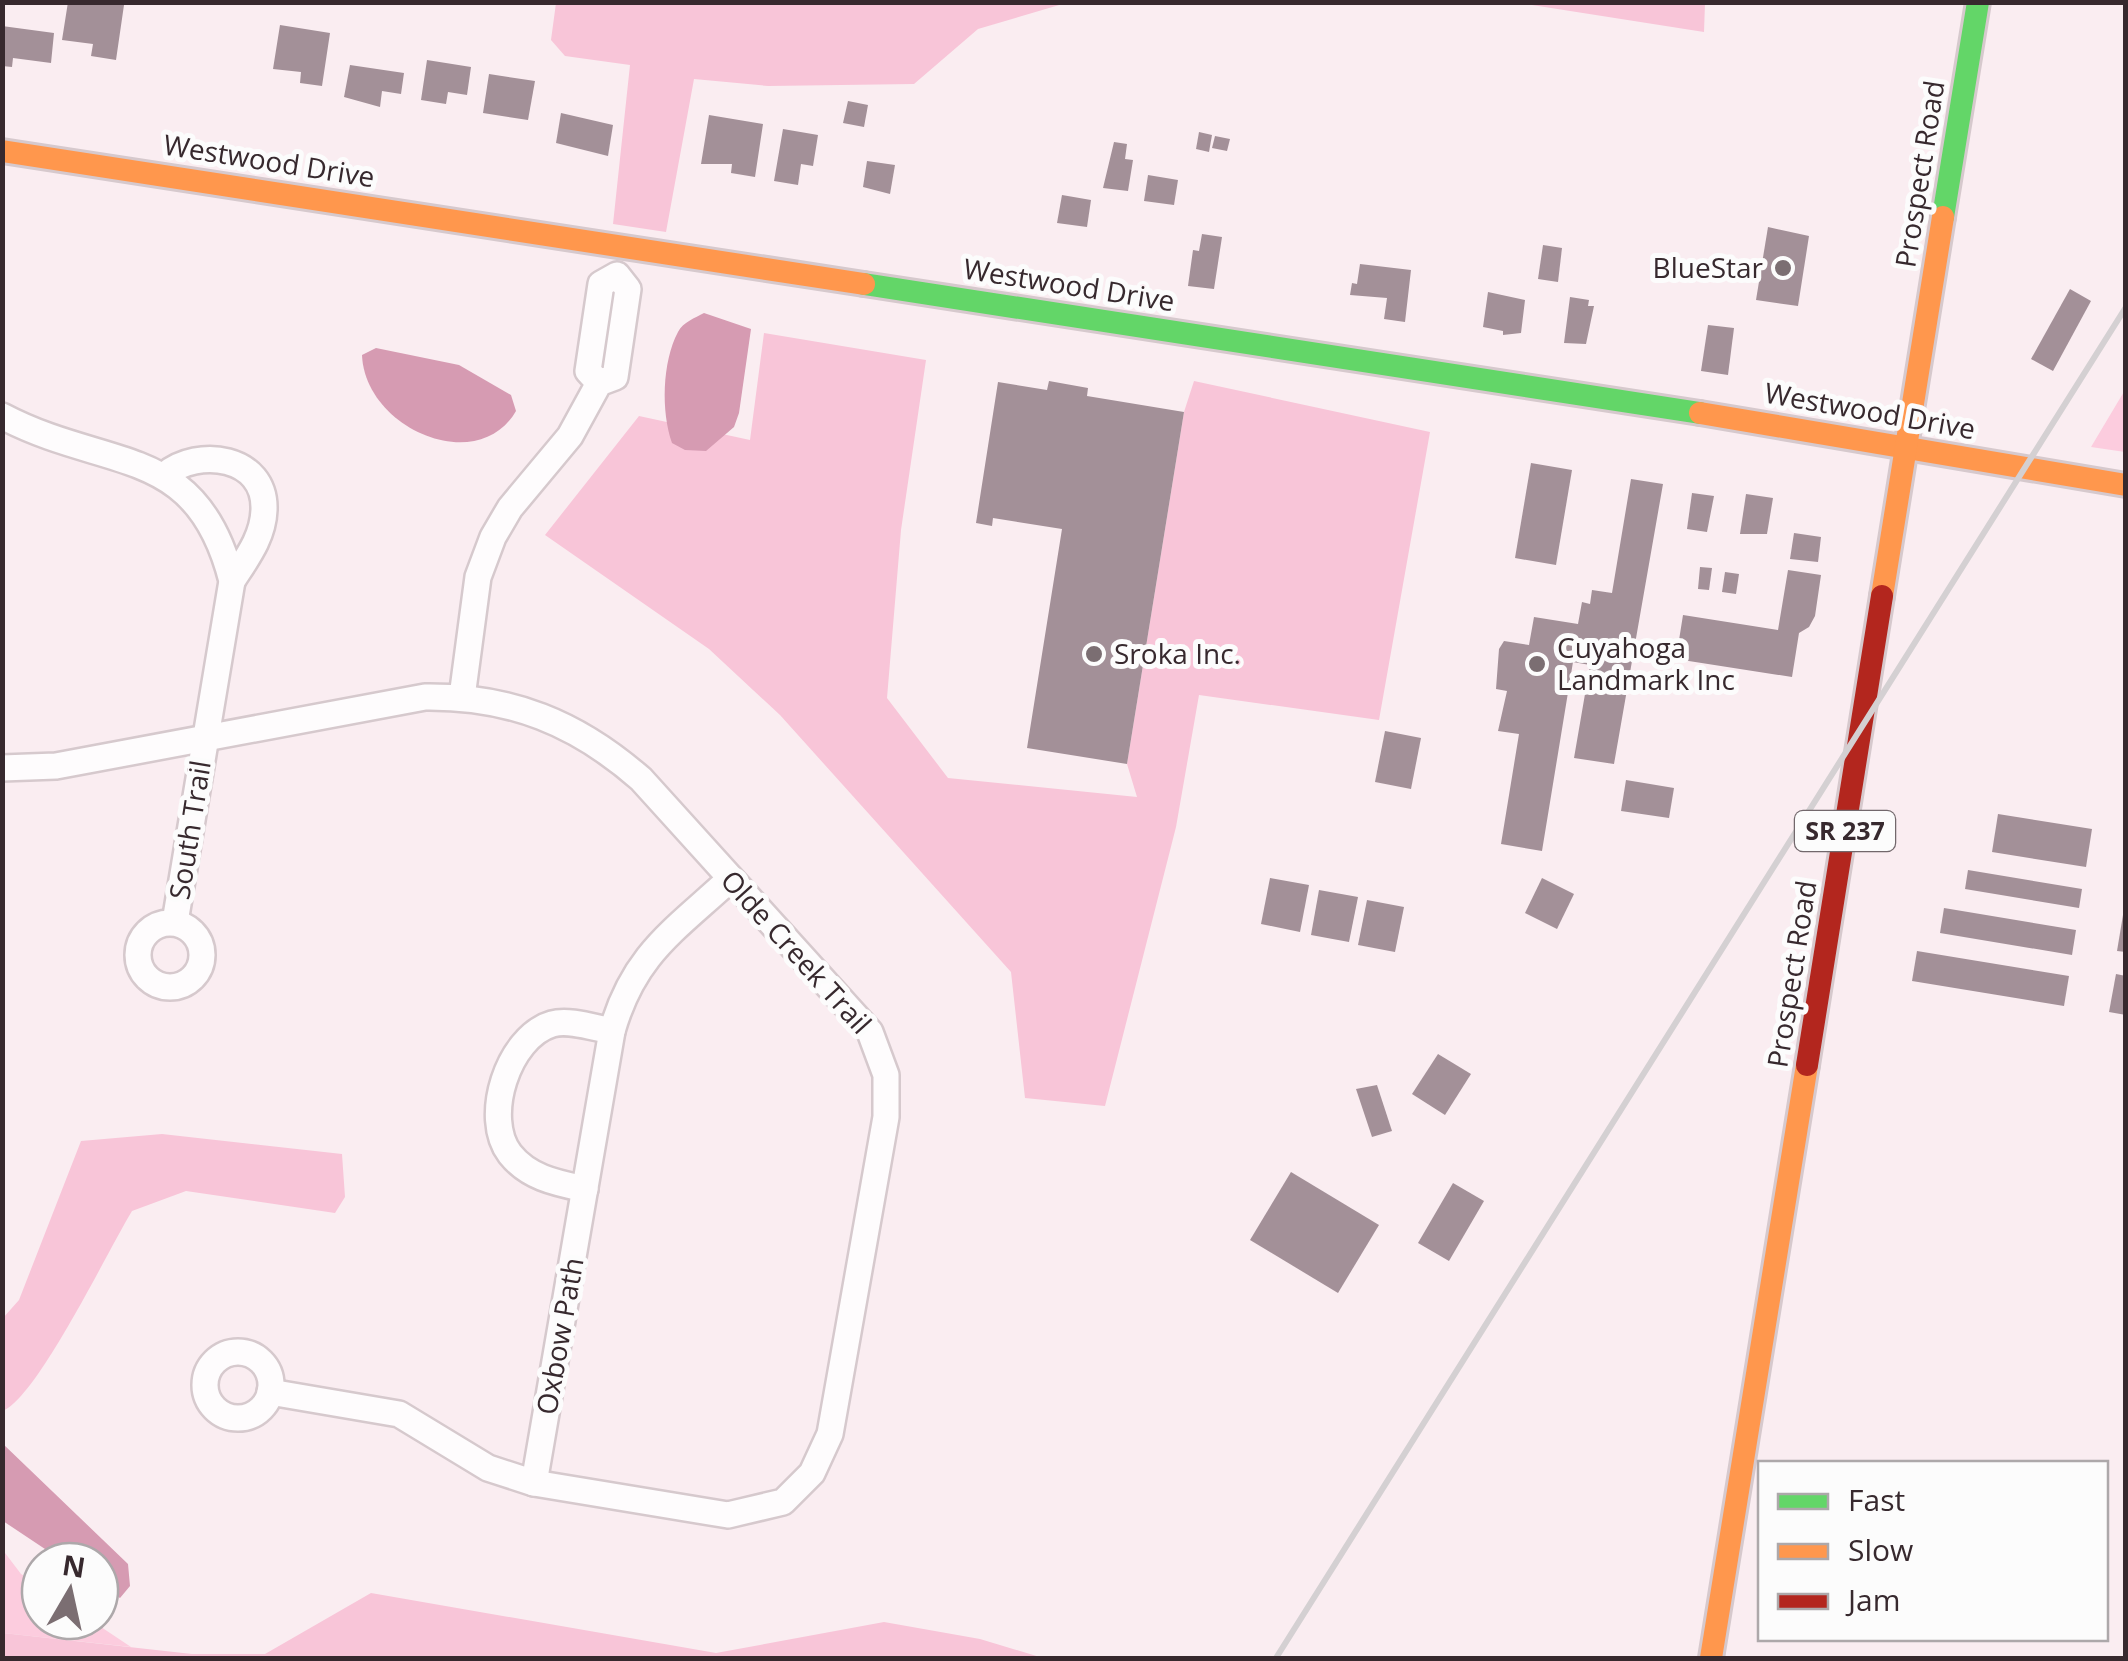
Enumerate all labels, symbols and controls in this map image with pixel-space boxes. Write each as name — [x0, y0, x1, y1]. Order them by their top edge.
street label: Prospect Road — [1885, 78, 1953, 270]
street label: Westwood Drive — [161, 125, 377, 195]
place label: BlueStar — [1653, 248, 1764, 286]
street label: Westwood Drive — [961, 249, 1177, 319]
marker: BlueStar — [1772, 257, 1794, 279]
street label: Westwood Drive — [1762, 373, 1978, 447]
place label: Cuyahoga Landmark Inc — [1557, 628, 1735, 698]
place label: Sroka Inc. — [1114, 634, 1241, 672]
marker: Sroka Inc. — [1083, 643, 1105, 665]
marker: Cuyahoga Landmark Inc — [1526, 653, 1548, 675]
street label: South Trail — [159, 758, 219, 902]
road number: SR 237 — [1795, 811, 1895, 851]
street label: Olde Creek Trail — [713, 861, 880, 1041]
street label: Prospect Road — [1757, 878, 1825, 1070]
street label: Oxbow Path — [527, 1254, 592, 1417]
legend — [1758, 1461, 2108, 1641]
text: Fast — [1848, 1479, 1905, 1520]
text: Slow — [1848, 1529, 1913, 1570]
north arrow — [20, 1541, 120, 1641]
text: N — [60, 1545, 88, 1586]
text: Jam — [1845, 1579, 1901, 1620]

